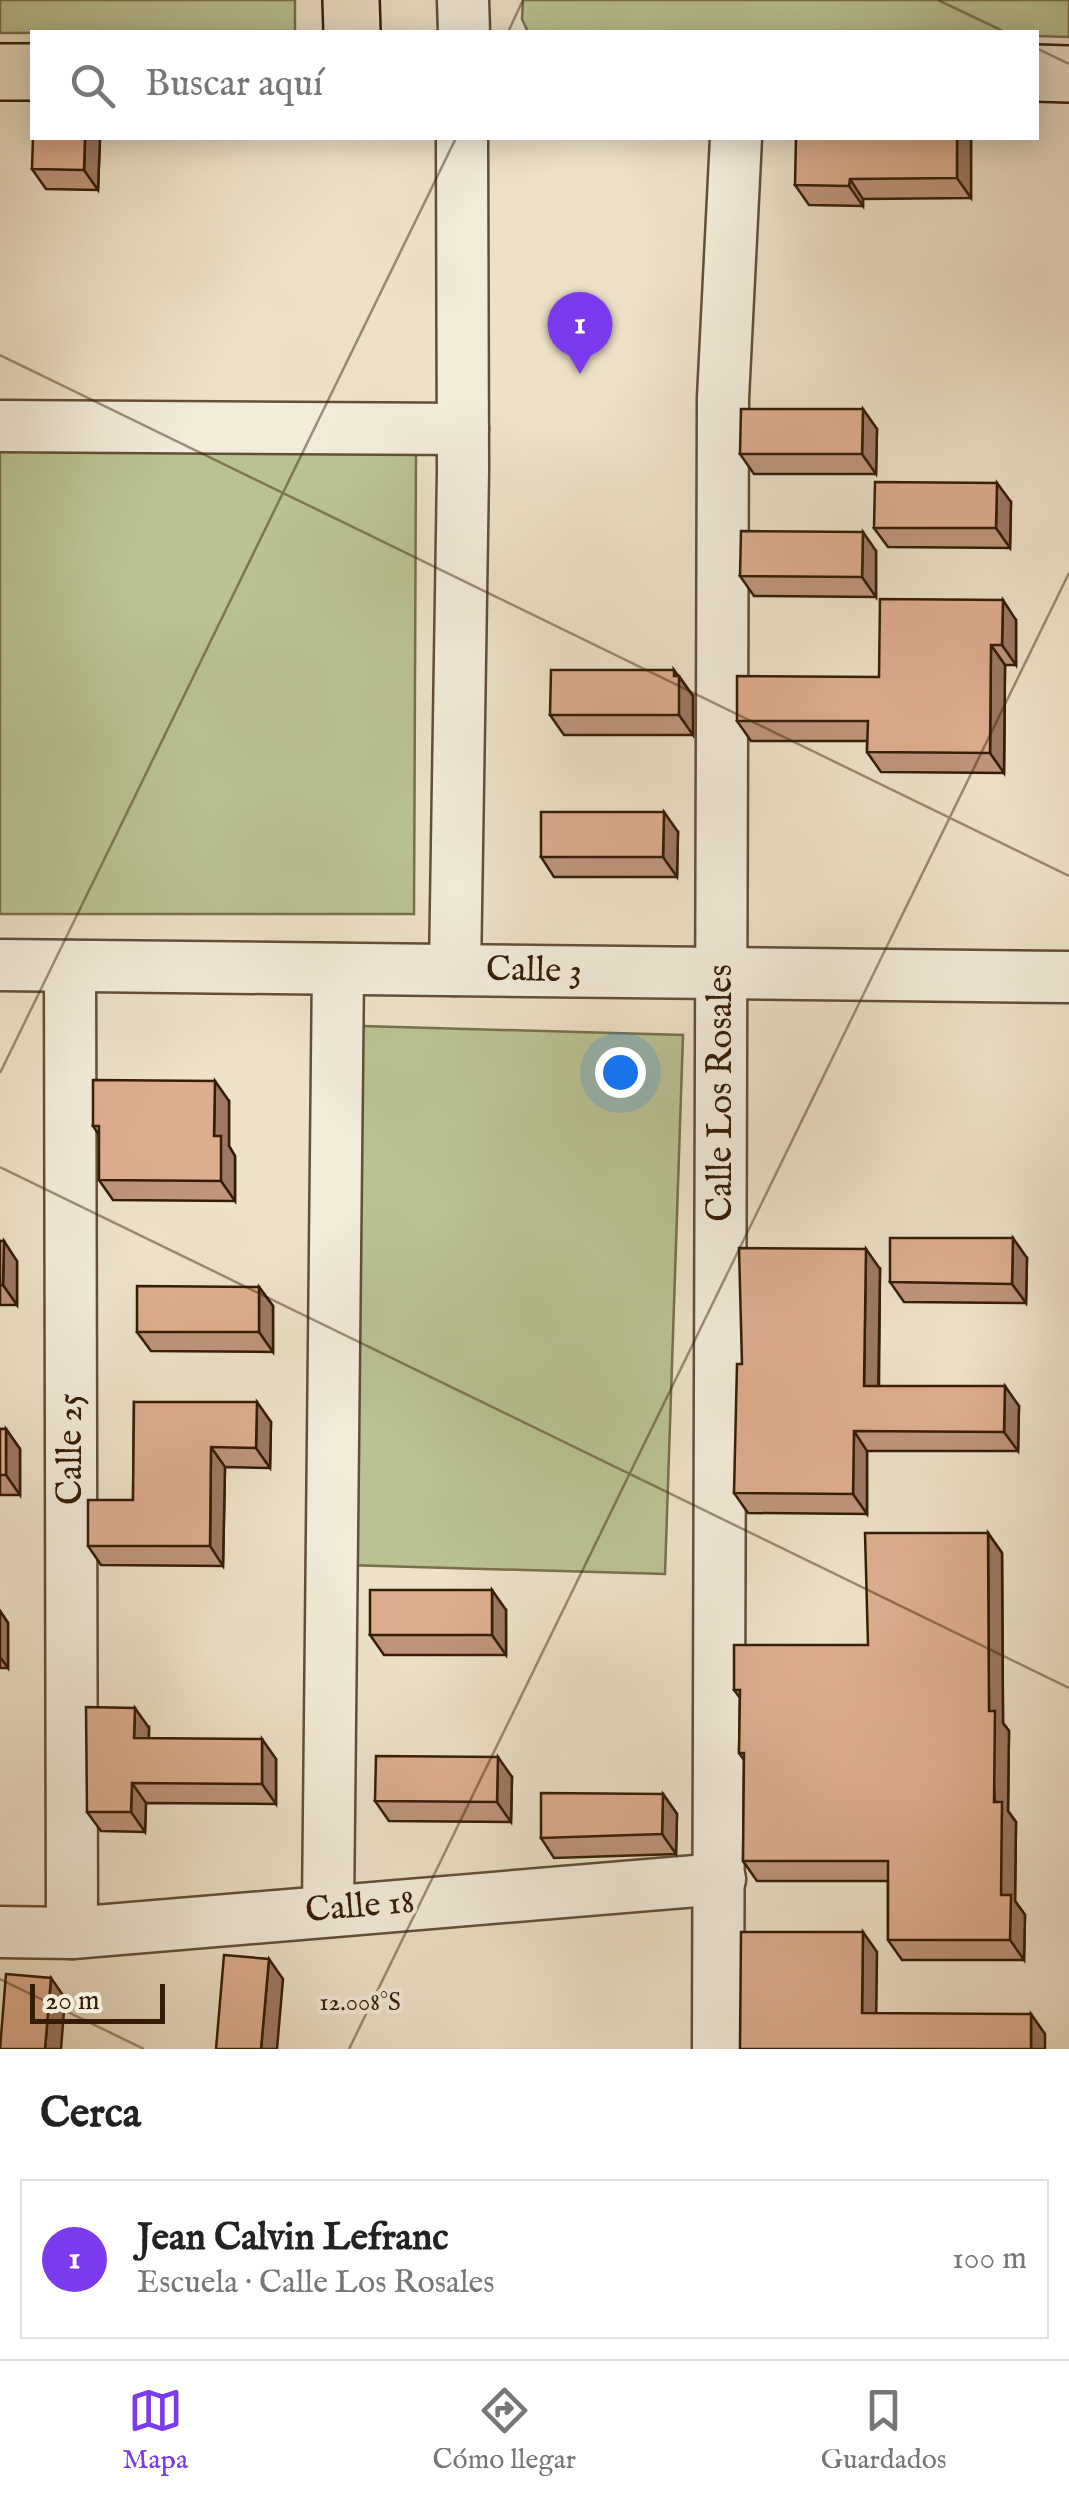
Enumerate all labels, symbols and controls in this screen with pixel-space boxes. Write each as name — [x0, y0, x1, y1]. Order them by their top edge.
search box — [30, 30, 1039, 140]
icon: search — [65, 58, 120, 113]
text: Buscar aquí — [145, 61, 323, 109]
pin: 1 — [548, 292, 612, 374]
street label: Calle 3 — [486, 948, 582, 994]
street label: Calle Los Rosales — [699, 964, 744, 1222]
your location — [595, 1047, 646, 1098]
street label: Calle 25 — [49, 1393, 94, 1505]
street label: Calle 18 — [303, 1880, 417, 1934]
scale bar — [30, 1979, 165, 2024]
text: 20 m — [45, 1984, 100, 2019]
text: 12.008°S — [319, 1987, 401, 2019]
text: Cerca — [40, 2088, 141, 2141]
text: Jean Calvin Lefranc — [137, 2215, 449, 2263]
text: 1 — [69, 2239, 80, 2280]
text: 100 m — [952, 2239, 1027, 2280]
text: Escuela · Calle Los Rosales — [137, 2263, 494, 2304]
tab: Mapa — [122, 2383, 188, 2478]
tab: Cómo llegar — [433, 2383, 576, 2478]
tab: Guardados — [821, 2383, 947, 2478]

